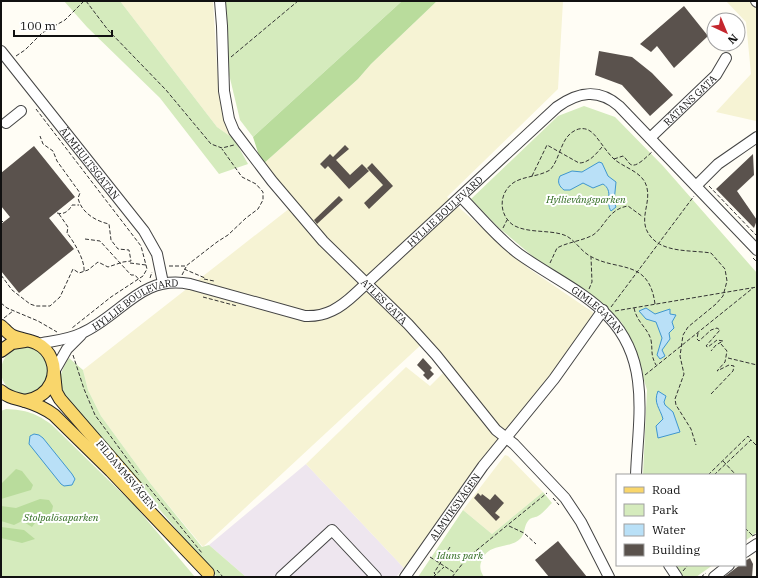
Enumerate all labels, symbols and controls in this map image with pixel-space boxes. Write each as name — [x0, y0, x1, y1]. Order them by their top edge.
scale bar — [14, 12, 112, 38]
north arrow — [706, 12, 746, 52]
text: 100 m — [20, 18, 56, 33]
text: N — [725, 31, 741, 47]
street label: RÄTANS GATA — [661, 72, 719, 128]
street label: ÄLMHULTSGATAN — [57, 124, 123, 202]
street label: HYLLIE BOULEVARD — [404, 173, 485, 249]
park label: Hyllievångsparken — [545, 193, 626, 206]
street label: ATLES GATA — [359, 275, 410, 327]
street label: HYLLIE BOULEVARD — [89, 276, 178, 333]
street label: GIMLEGATAN — [569, 283, 626, 336]
street label: PILDAMMSVÄGEN — [93, 438, 159, 513]
street label: ALMVIKSVÄGEN — [426, 470, 483, 543]
legend — [616, 474, 746, 566]
text: Road — [652, 482, 681, 497]
text: Park — [652, 502, 678, 517]
park label: Stolpalösaparken — [22, 511, 99, 524]
text: Water — [652, 522, 686, 537]
text: Building — [652, 542, 700, 557]
park label: Iduns park — [436, 549, 484, 562]

